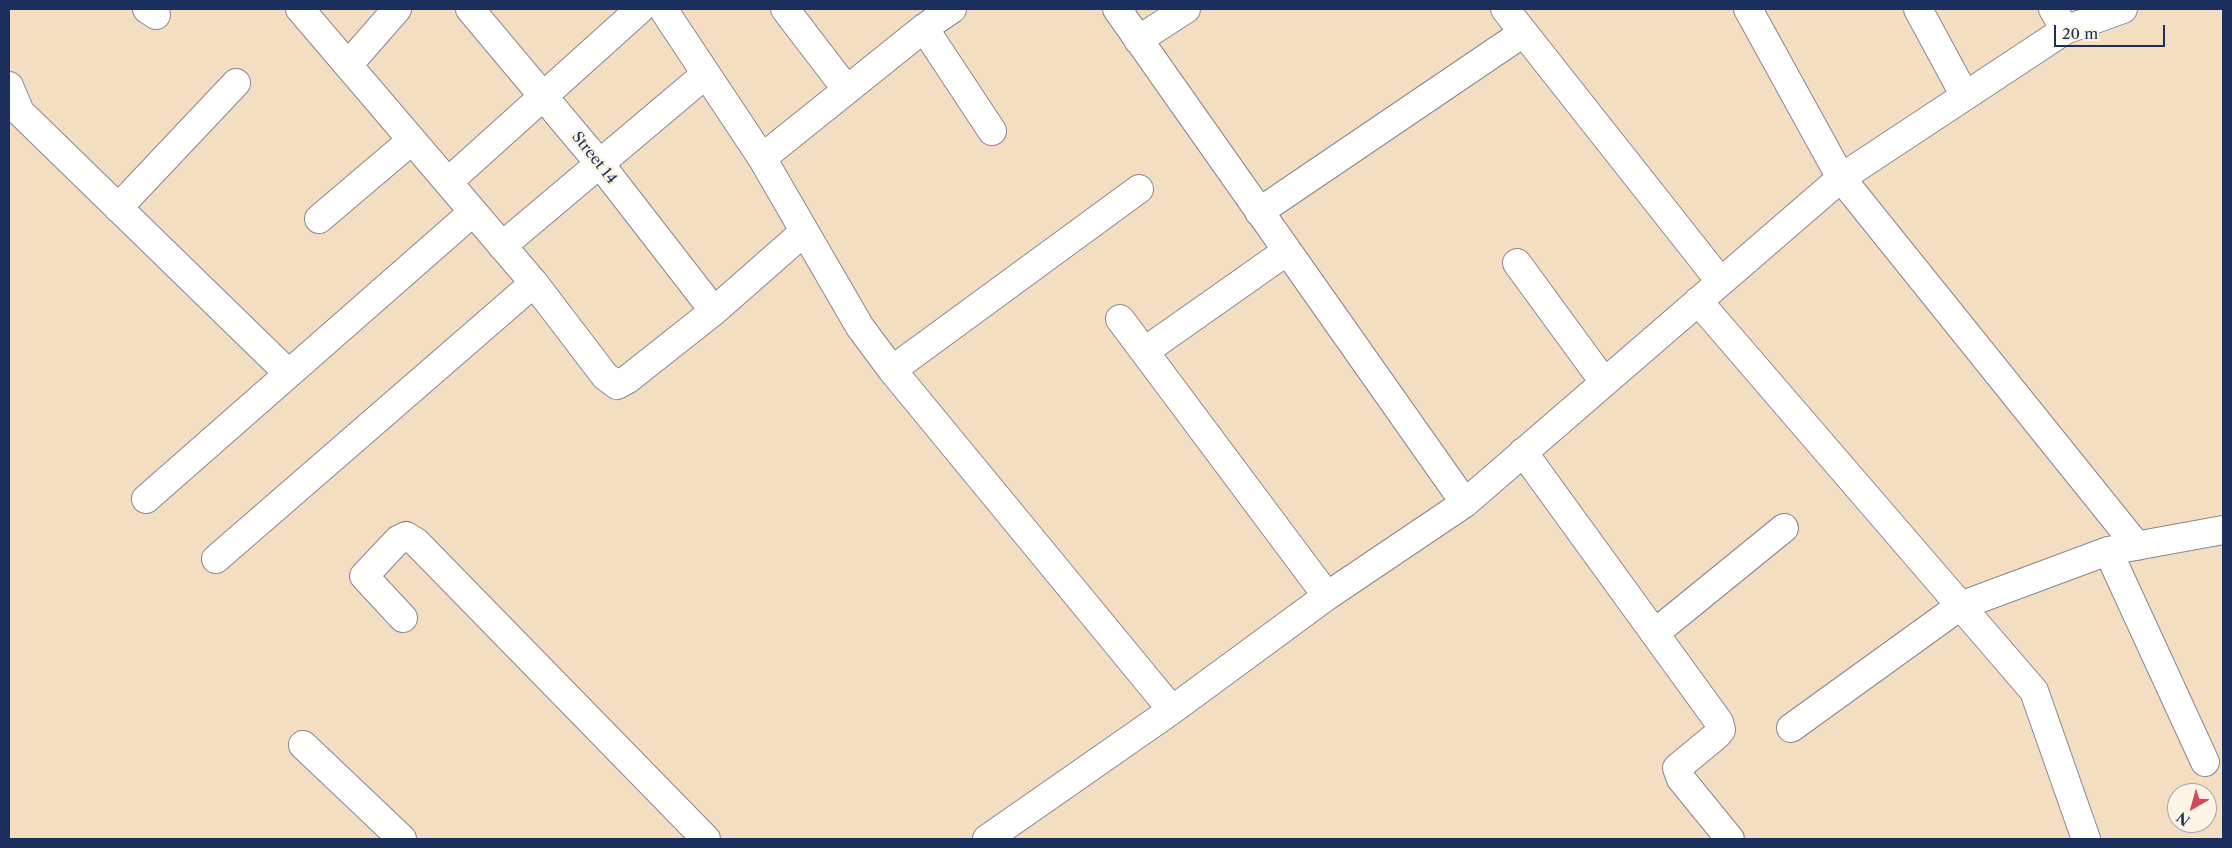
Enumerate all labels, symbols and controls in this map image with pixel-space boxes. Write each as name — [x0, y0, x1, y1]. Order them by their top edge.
scale bar — [2057, 15, 2168, 47]
text: 20 m — [2062, 24, 2098, 43]
street label: Street 14 — [568, 128, 620, 188]
north arrow — [2167, 783, 2217, 833]
text: N — [2173, 808, 2194, 830]

